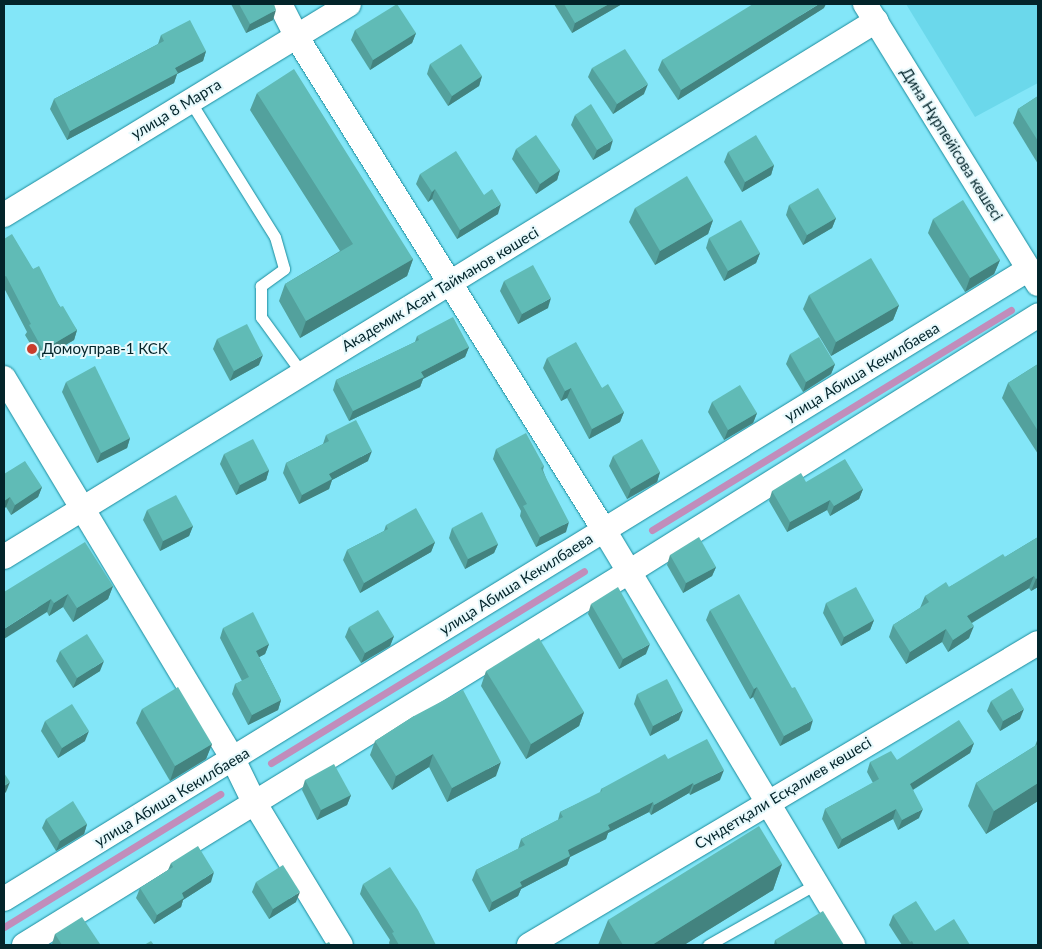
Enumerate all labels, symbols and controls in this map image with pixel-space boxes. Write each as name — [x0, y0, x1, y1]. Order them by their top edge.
street label: Дина Нұрпейісова көшесі — [897, 64, 1007, 224]
street label: улица 8 Марта — [128, 75, 224, 143]
street label: Академик Асан Тайманов көшесі — [338, 223, 542, 355]
street label: улица Абиша Кекилбаева — [781, 319, 943, 425]
place label: Домоуправ-1 КСК — [42, 340, 168, 358]
marker: Домоуправ-1 КСК — [26, 343, 38, 355]
street label: улица Абиша Кекилбаева — [436, 529, 596, 639]
street label: Сүндетқали Есқалиев көшесі — [691, 733, 875, 853]
street label: улица Абиша Кекилбаева — [91, 744, 253, 850]

